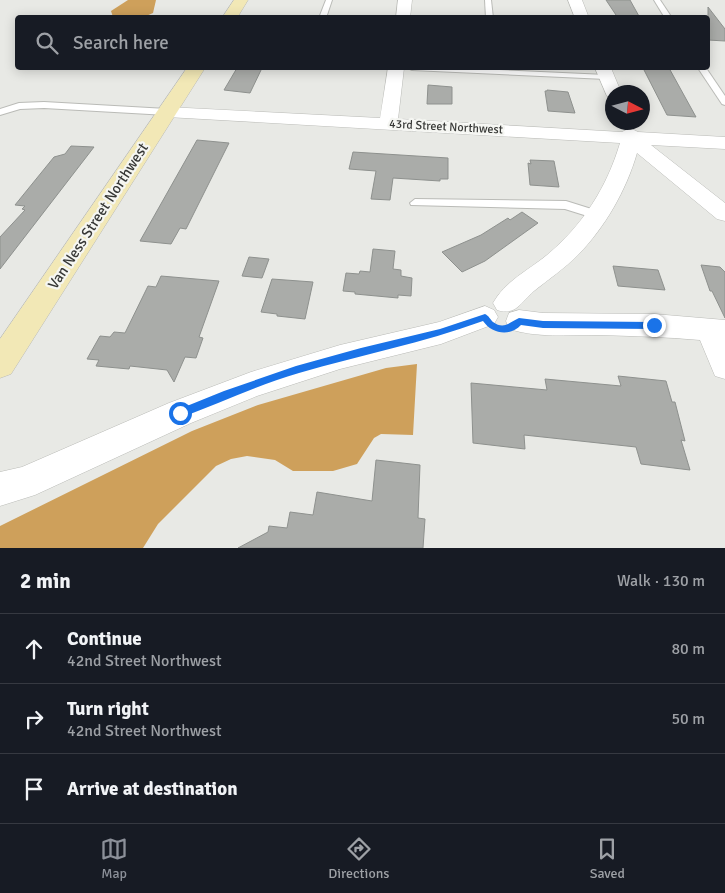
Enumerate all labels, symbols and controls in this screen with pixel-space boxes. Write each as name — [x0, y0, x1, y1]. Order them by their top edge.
search box — [15, 15, 710, 70]
icon: search — [33, 29, 61, 57]
text: Search here — [73, 31, 169, 55]
north arrow — [605, 85, 650, 130]
street label: 43rd Street Northwest — [389, 117, 503, 137]
street label: Van Ness Street Northwest — [44, 140, 152, 292]
route end — [643, 314, 666, 337]
route start — [169, 402, 192, 425]
text: 2 min — [20, 568, 71, 594]
text: Walk · 130 m — [617, 571, 705, 591]
text: Continue — [67, 627, 142, 651]
icon: ahead — [20, 635, 48, 663]
text: 80 m — [671, 639, 705, 659]
text: 42nd Street Northwest — [67, 651, 222, 671]
text: Turn right — [67, 697, 149, 721]
icon: right — [20, 705, 48, 733]
text: 50 m — [671, 709, 705, 729]
text: 42nd Street Northwest — [67, 721, 222, 741]
icon: arrive — [20, 775, 48, 803]
text: Arrive at destination — [67, 777, 238, 801]
tab: Map — [100, 835, 128, 882]
tab: Directions — [328, 835, 389, 882]
tab: Saved — [590, 835, 625, 882]

